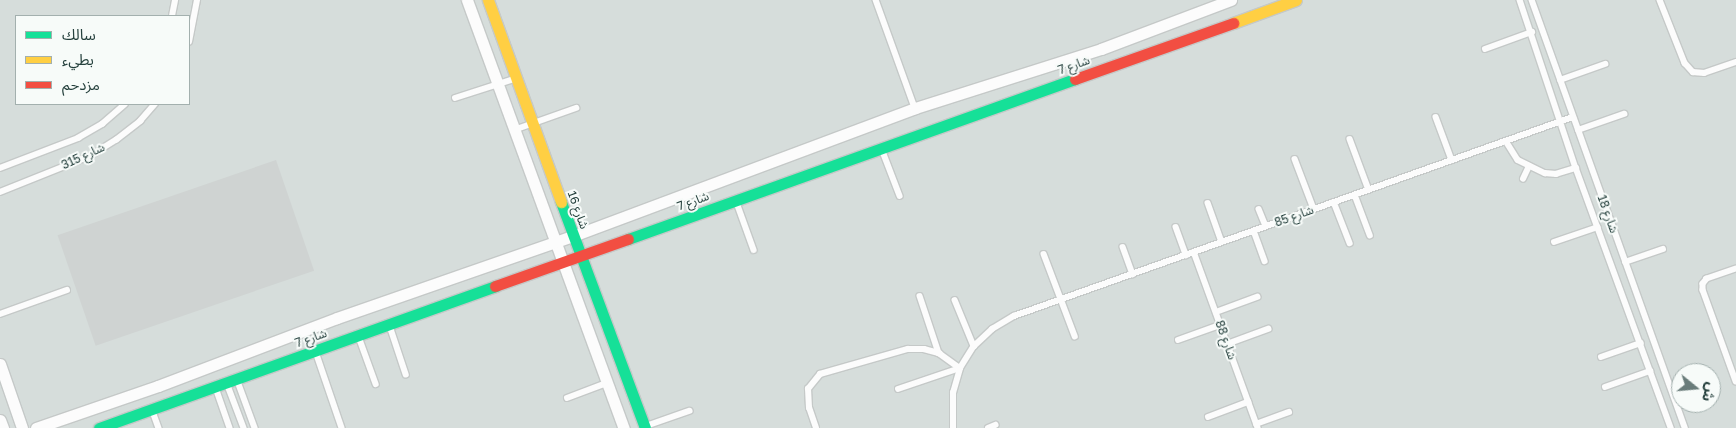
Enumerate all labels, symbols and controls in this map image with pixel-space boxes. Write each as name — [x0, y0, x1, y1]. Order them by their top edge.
legend — [15, 15, 190, 105]
text: سالك — [62, 25, 96, 43]
text: بطيء — [62, 50, 94, 68]
street label: شارع 7 — [1056, 53, 1092, 77]
text: مزدحم — [62, 75, 100, 93]
street label: شارع 315 — [59, 140, 107, 172]
street label: شارع 16 — [564, 189, 592, 231]
street label: شارع 7 — [675, 189, 711, 213]
street label: شارع 18 — [1594, 193, 1622, 235]
street label: شارع 85 — [1272, 202, 1316, 230]
street label: شارع 88 — [1212, 318, 1240, 362]
street label: شارع 7 — [293, 326, 329, 350]
north arrow — [1671, 363, 1721, 413]
text: ش — [1699, 381, 1721, 404]

